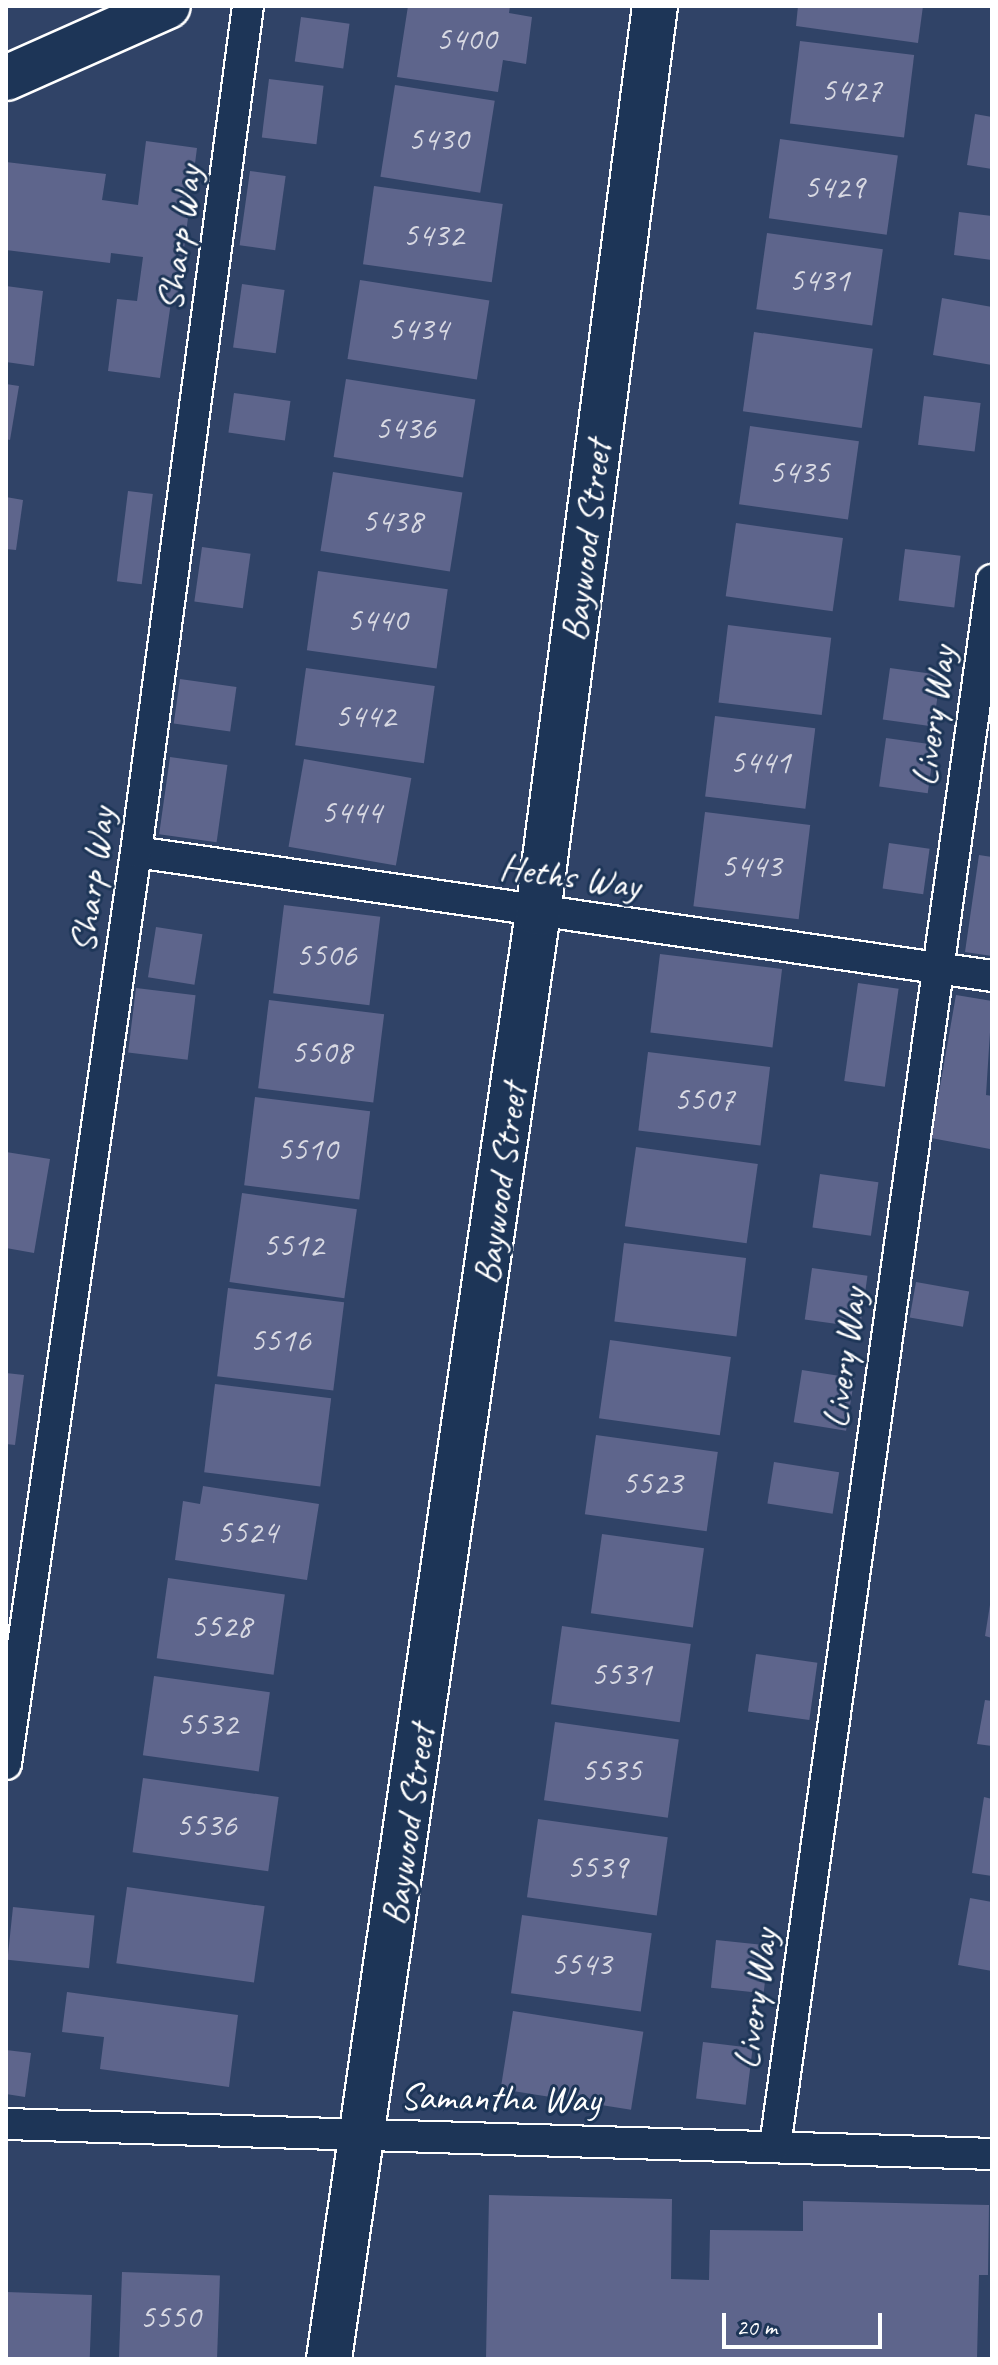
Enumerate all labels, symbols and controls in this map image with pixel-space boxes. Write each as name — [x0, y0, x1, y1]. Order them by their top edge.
house number: 5400 — [435, 19, 497, 59]
house number: 5427 — [820, 70, 882, 110]
house number: 5430 — [407, 119, 469, 159]
street label: Sharp Way — [146, 162, 212, 314]
house number: 5429 — [803, 167, 865, 207]
house number: 5432 — [402, 215, 464, 255]
house number: 5431 — [788, 260, 850, 300]
house number: 5434 — [387, 309, 449, 349]
house number: 5436 — [374, 408, 436, 448]
street label: Baywood Street — [551, 438, 621, 644]
house number: 5435 — [768, 452, 830, 492]
house number: 5438 — [361, 501, 423, 541]
house number: 5440 — [346, 600, 408, 640]
street label: Livery Way — [901, 643, 965, 789]
house number: 5442 — [334, 696, 396, 736]
house number: 5441 — [729, 742, 791, 782]
house number: 5444 — [320, 792, 382, 832]
street label: Sharp Way — [59, 804, 125, 956]
street label: Heths Way — [497, 844, 643, 908]
house number: 5443 — [720, 846, 782, 886]
house number: 5506 — [295, 935, 357, 975]
house number: 5508 — [290, 1032, 352, 1072]
house number: 5507 — [673, 1079, 735, 1119]
street label: Baywood Street — [463, 1081, 537, 1287]
house number: 5510 — [276, 1129, 338, 1169]
house number: 5512 — [262, 1225, 324, 1265]
street label: Livery Way — [812, 1285, 876, 1431]
house number: 5516 — [249, 1320, 311, 1360]
house number: 5523 — [621, 1463, 683, 1503]
house number: 5524 — [216, 1512, 278, 1552]
house number: 5528 — [190, 1606, 252, 1646]
house number: 5531 — [590, 1654, 652, 1694]
house number: 5532 — [176, 1704, 238, 1744]
street label: Baywood Street — [371, 1722, 445, 1928]
house number: 5535 — [580, 1750, 642, 1790]
house number: 5536 — [175, 1805, 237, 1845]
house number: 5539 — [566, 1847, 628, 1887]
street label: Livery Way — [723, 1926, 787, 2072]
house number: 5543 — [550, 1944, 612, 1984]
street label: Samantha Way — [400, 2073, 600, 2123]
house number: 5550 — [139, 2297, 201, 2337]
scale bar — [726, 2297, 886, 2347]
text: 20 m — [736, 2312, 777, 2342]

